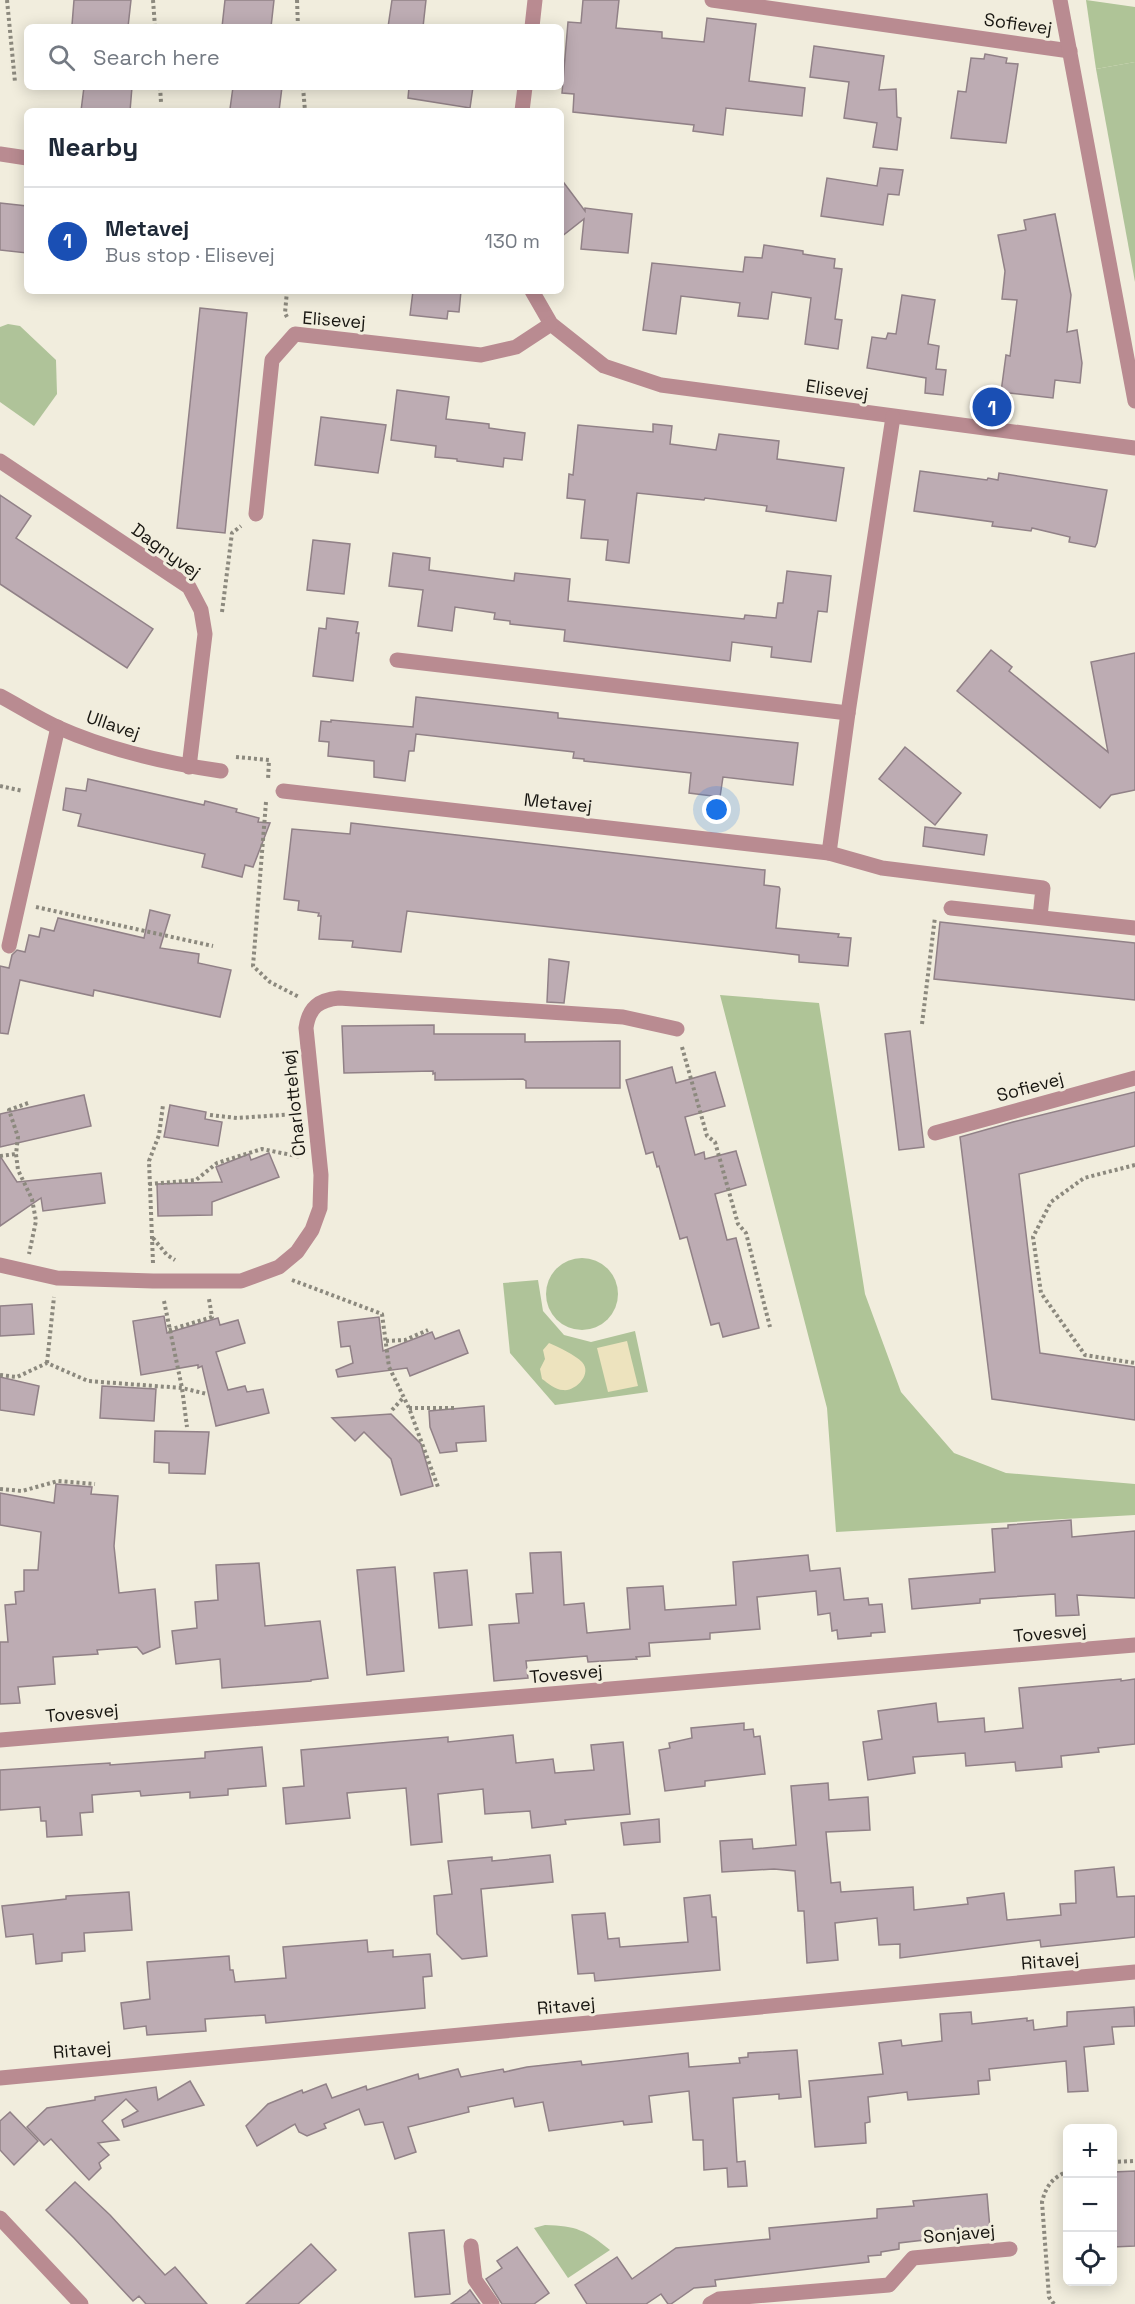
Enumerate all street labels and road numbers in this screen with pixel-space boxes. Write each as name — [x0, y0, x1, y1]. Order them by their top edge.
street label: Sofievej — [983, 7, 1054, 40]
street label: Elisevej — [302, 306, 366, 333]
street label: Elisevej — [804, 374, 870, 405]
street label: Dagnyvej — [127, 518, 205, 583]
street label: Ullavej — [83, 705, 143, 744]
street label: Metavej — [523, 787, 593, 818]
street label: Charlottehøj — [276, 1049, 311, 1157]
street label: Sofievej — [994, 1067, 1066, 1106]
street label: Tovesvej — [1013, 1618, 1087, 1647]
street label: Tovesvej — [529, 1659, 603, 1688]
street label: Tovesvej — [45, 1698, 119, 1727]
street label: Ritavej — [1020, 1947, 1080, 1974]
street label: Ritavej — [536, 1992, 596, 2019]
street label: Ritavej — [52, 2036, 112, 2063]
street label: Sonjavej — [922, 2219, 996, 2248]

